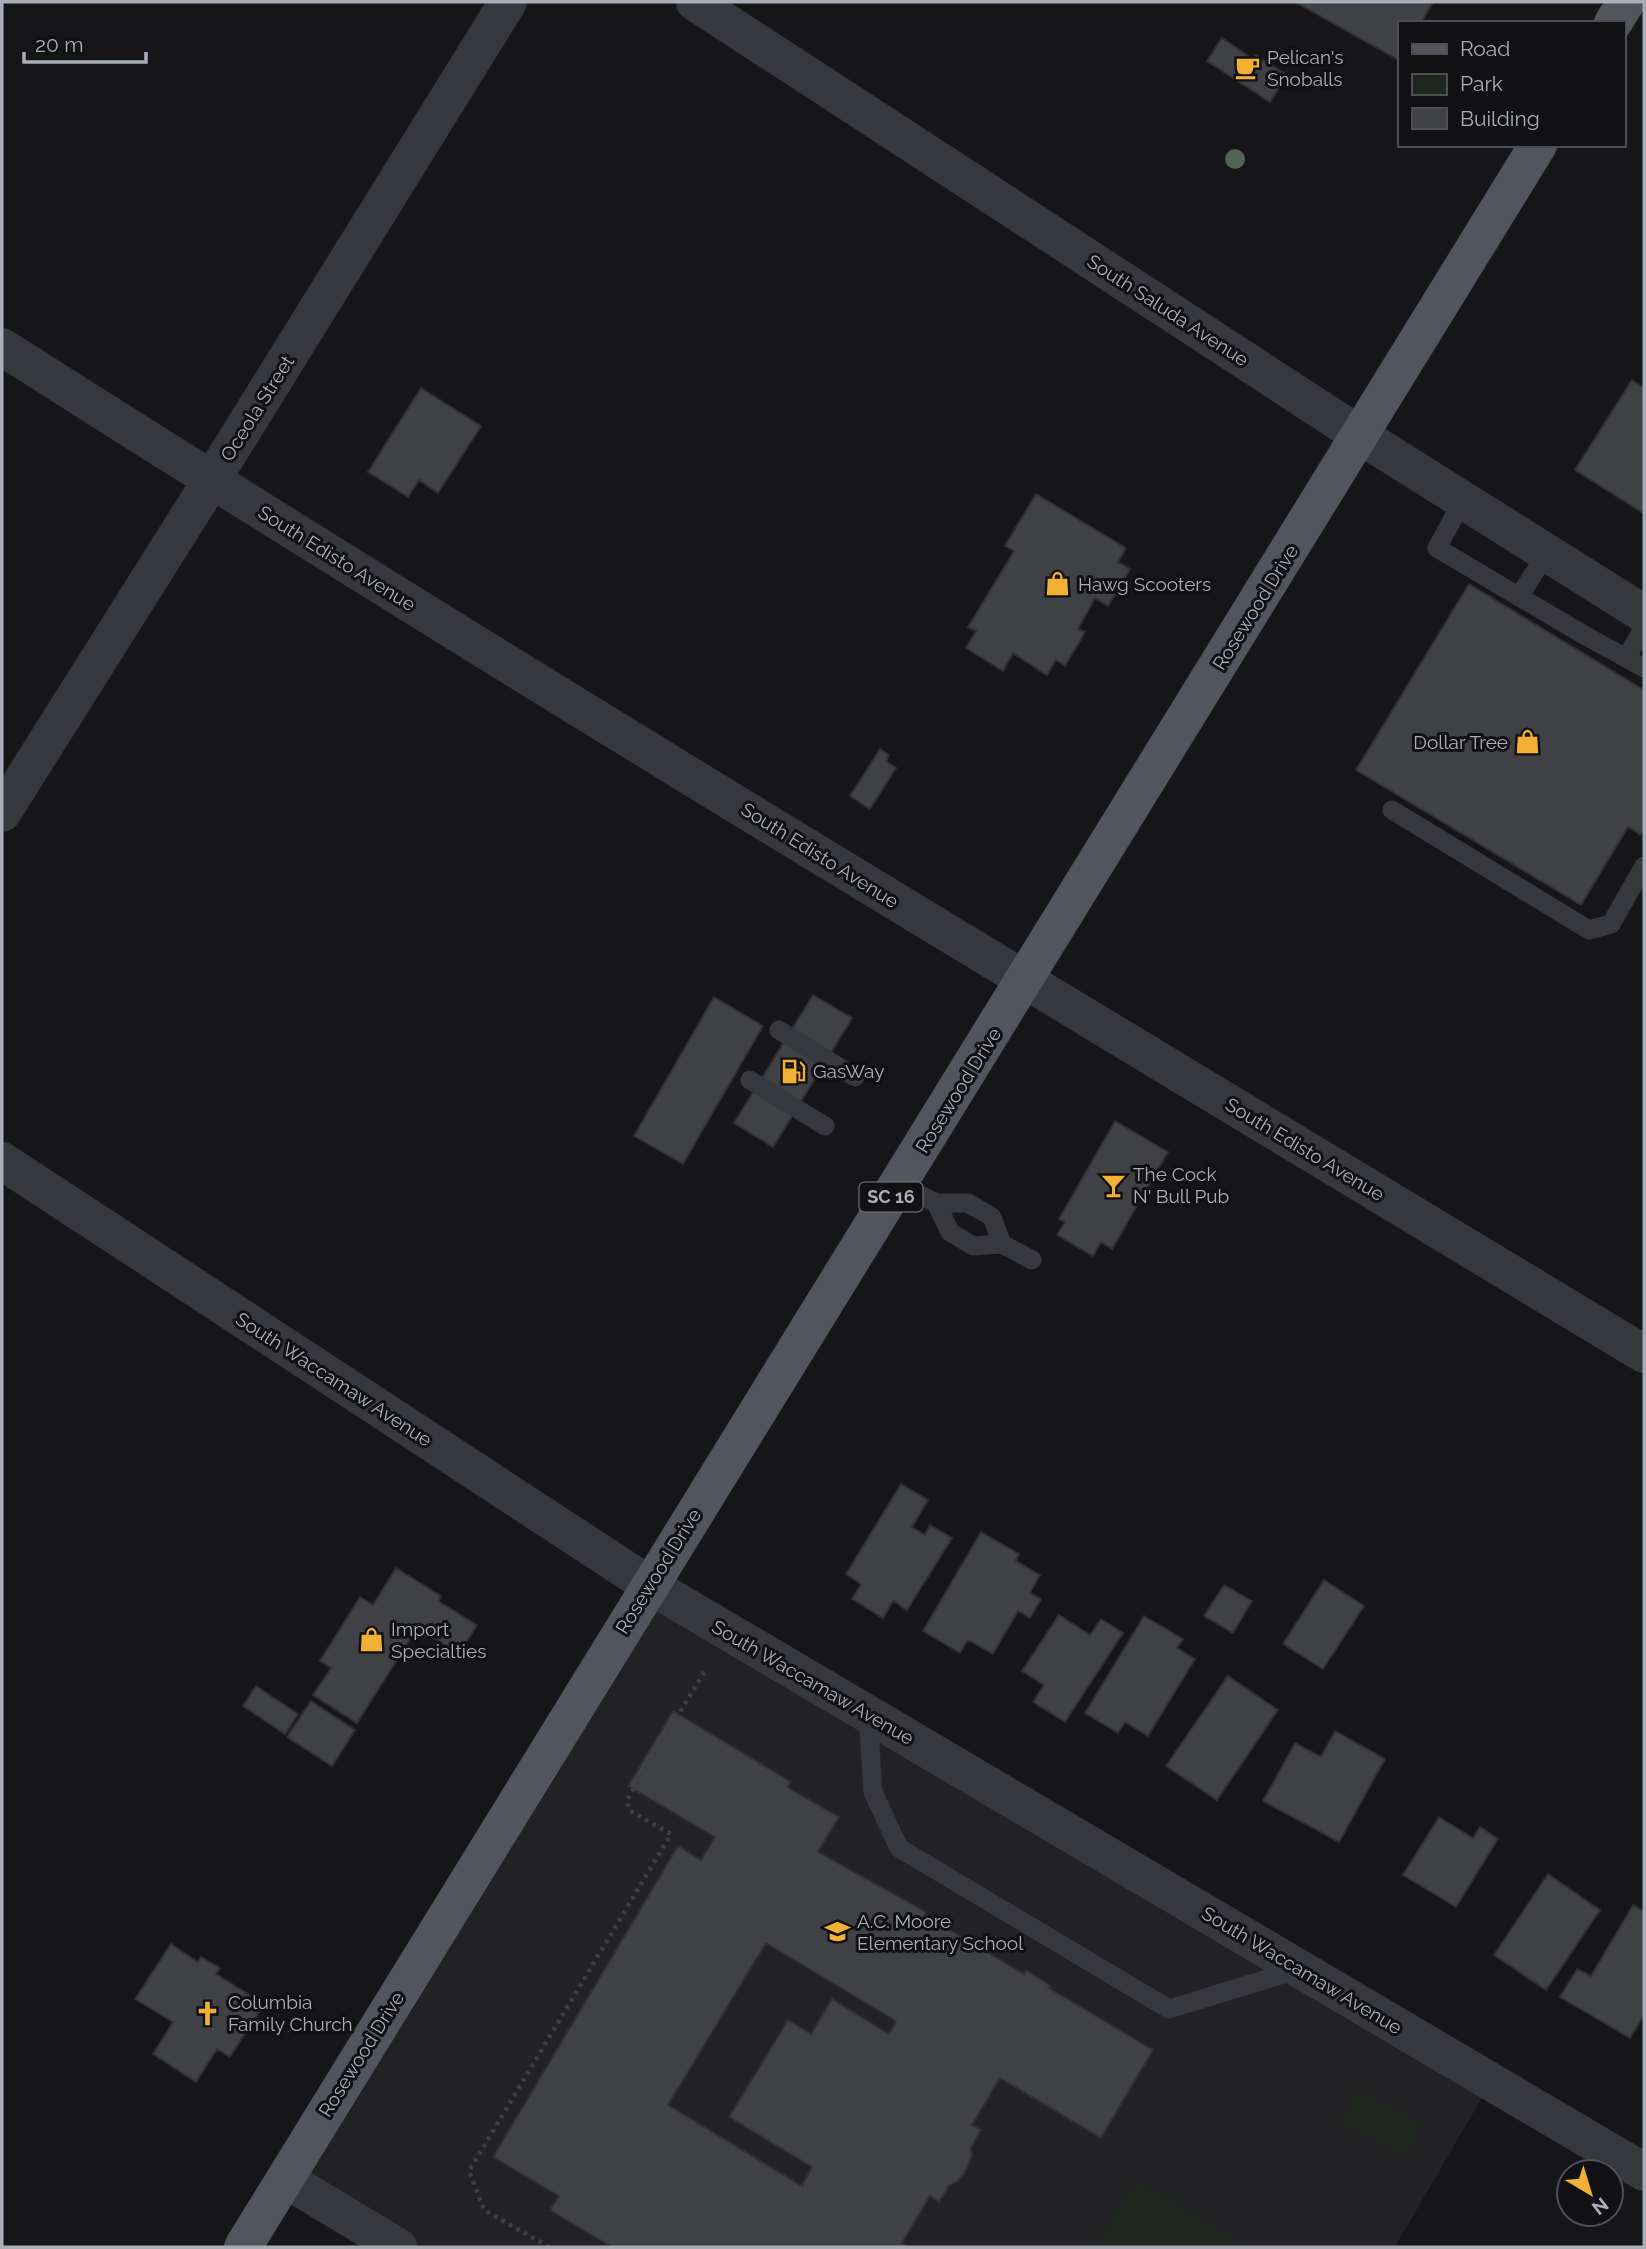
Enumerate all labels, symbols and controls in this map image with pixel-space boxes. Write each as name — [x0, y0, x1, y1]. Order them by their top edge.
scale bar — [24, 21, 147, 65]
legend — [1398, 21, 1625, 147]
text: 20 m — [35, 32, 83, 57]
text: Road — [1460, 36, 1510, 61]
place label: Pelican's Snoballs — [1267, 46, 1344, 90]
cafe icon: Pelican's Snoballs — [1233, 54, 1261, 82]
text: Park — [1460, 71, 1503, 96]
text: Building — [1460, 106, 1540, 131]
street label: South Saluda Avenue — [1083, 250, 1253, 370]
street label: Oceola Street — [216, 351, 298, 465]
street label: South Edisto Avenue — [254, 501, 420, 615]
street label: Rosewood Drive — [1208, 540, 1302, 674]
shop icon: Hawg Scooters — [1044, 570, 1072, 598]
place label: Hawg Scooters — [1078, 573, 1211, 595]
shop icon: Dollar Tree — [1514, 728, 1542, 756]
place label: Dollar Tree — [1413, 731, 1508, 753]
street label: South Edisto Avenue — [737, 798, 903, 912]
street label: Rosewood Drive — [911, 1023, 1005, 1157]
fuel station icon: GasWay — [779, 1057, 807, 1085]
place label: GasWay — [813, 1060, 884, 1082]
street label: South Edisto Avenue — [1222, 1093, 1388, 1205]
place label: The Cock N' Bull Pub — [1133, 1163, 1229, 1207]
bar icon: The Cock N' Bull Pub — [1099, 1171, 1127, 1199]
road number: SC 16 — [860, 1182, 922, 1212]
street label: South Waccamaw Avenue — [232, 1307, 436, 1451]
street label: Rosewood Drive — [611, 1504, 705, 1638]
street label: South Waccamaw Avenue — [708, 1615, 918, 1749]
place label: Import Specialties — [391, 1618, 486, 1662]
shop icon: Import Specialties — [357, 1626, 385, 1654]
street label: South Waccamaw Avenue — [1198, 1901, 1406, 2039]
place label: A.C. Moore Elementary School — [857, 1910, 1024, 1954]
school or university icon: A.C. Moore Elementary School — [823, 1918, 851, 1946]
street label: Rosewood Drive — [314, 1987, 408, 2121]
place label: Columbia Family Church — [228, 1991, 353, 2035]
church icon: Columbia Family Church — [194, 1999, 222, 2027]
north arrow — [1555, 2158, 1625, 2228]
text: N — [1588, 2193, 1613, 2220]

